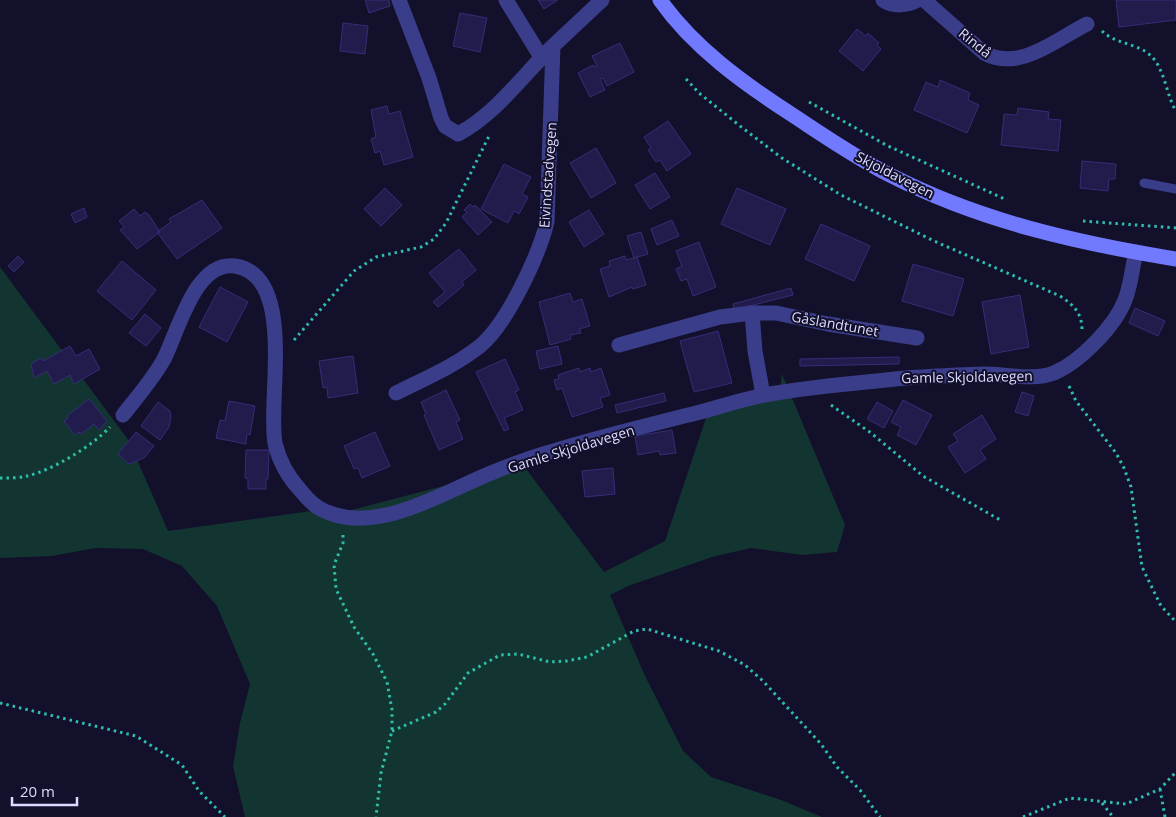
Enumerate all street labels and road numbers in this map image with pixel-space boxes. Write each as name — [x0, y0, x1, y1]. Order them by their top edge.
street label: Rindå — [955, 24, 996, 62]
street label: Eivindstadvegen — [534, 121, 561, 228]
street label: Skjoldavegen — [853, 147, 938, 202]
street label: Gåslandtunet — [790, 307, 880, 341]
street label: Gamle Skjoldavegen — [901, 366, 1033, 387]
street label: Gamle Skjoldavegen — [505, 420, 637, 477]

